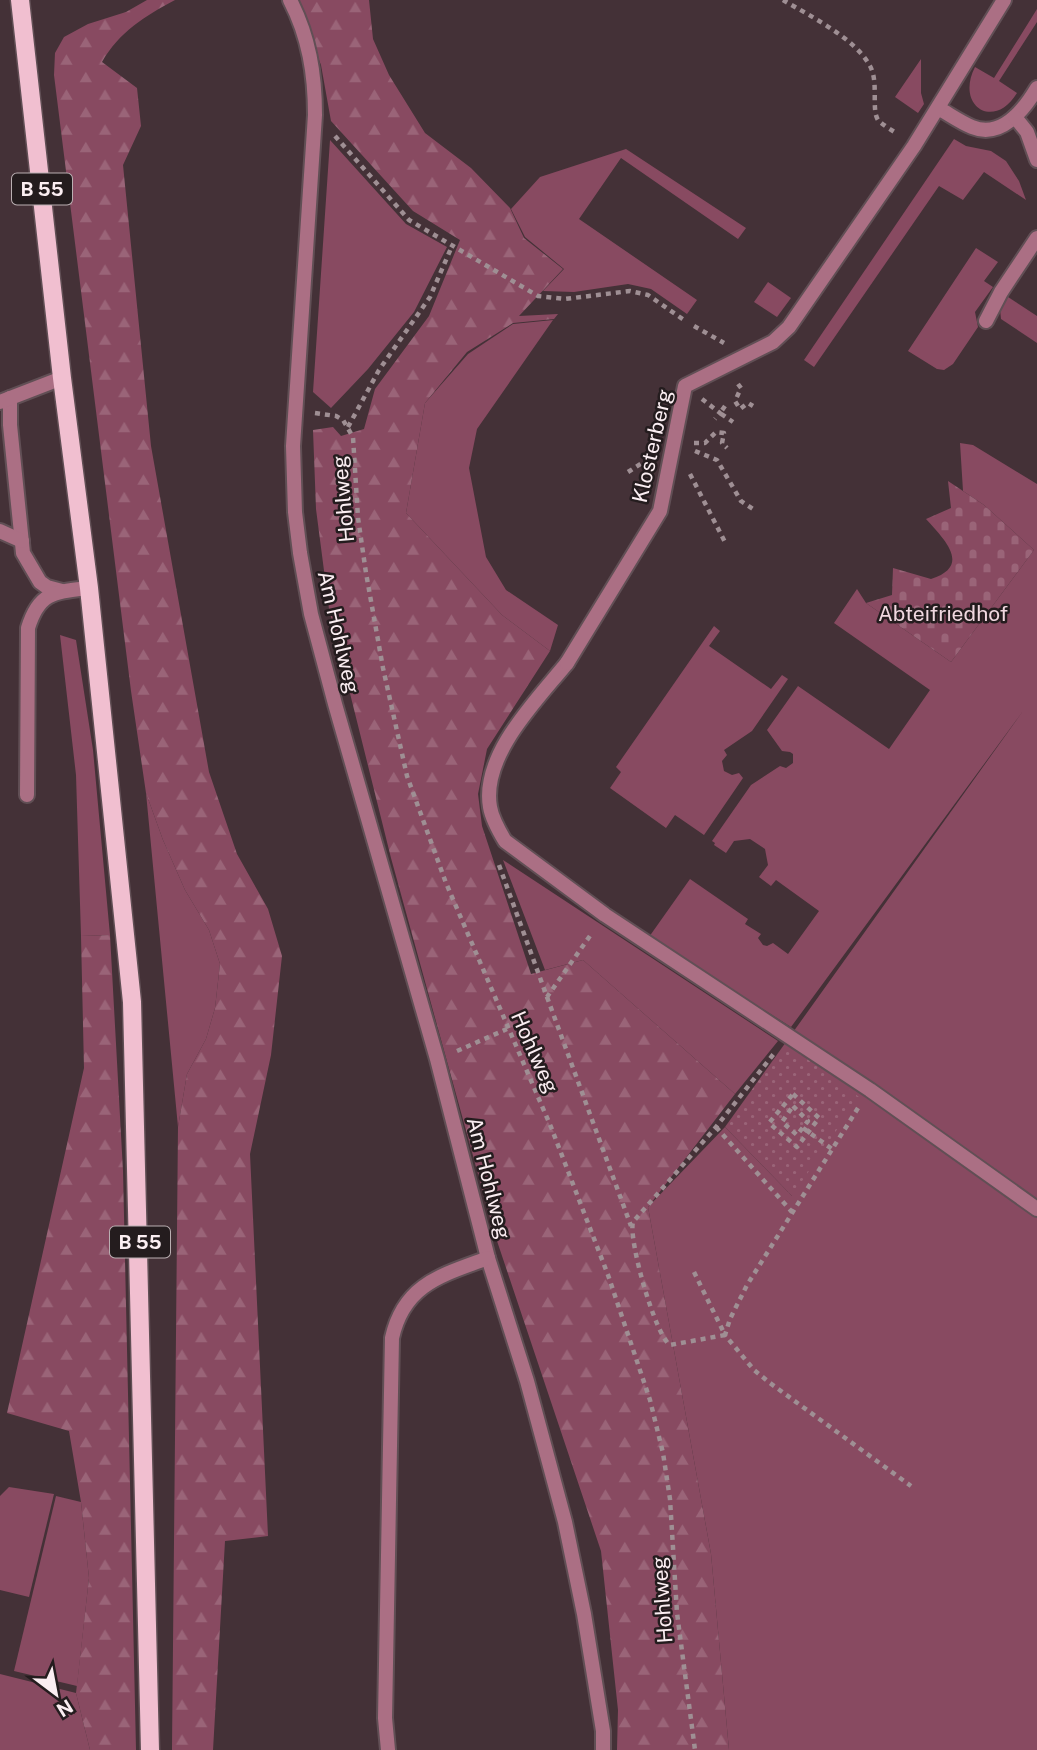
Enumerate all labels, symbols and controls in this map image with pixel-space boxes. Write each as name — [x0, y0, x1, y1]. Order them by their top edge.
road number: B 55 — [12, 174, 72, 204]
street label: Klosterberg — [627, 387, 677, 505]
street label: Hohlweg — [327, 455, 359, 543]
street label: Am Hohlweg — [313, 568, 365, 696]
park label: Abteifriedhof — [878, 601, 1008, 626]
street label: Hohlweg — [506, 1007, 564, 1097]
street label: Am Hohlweg — [462, 1114, 516, 1242]
road number: B 55 — [110, 1226, 170, 1258]
street label: Hohlweg — [646, 1556, 678, 1644]
north arrow — [21, 1659, 91, 1729]
text: N — [53, 1695, 77, 1722]

